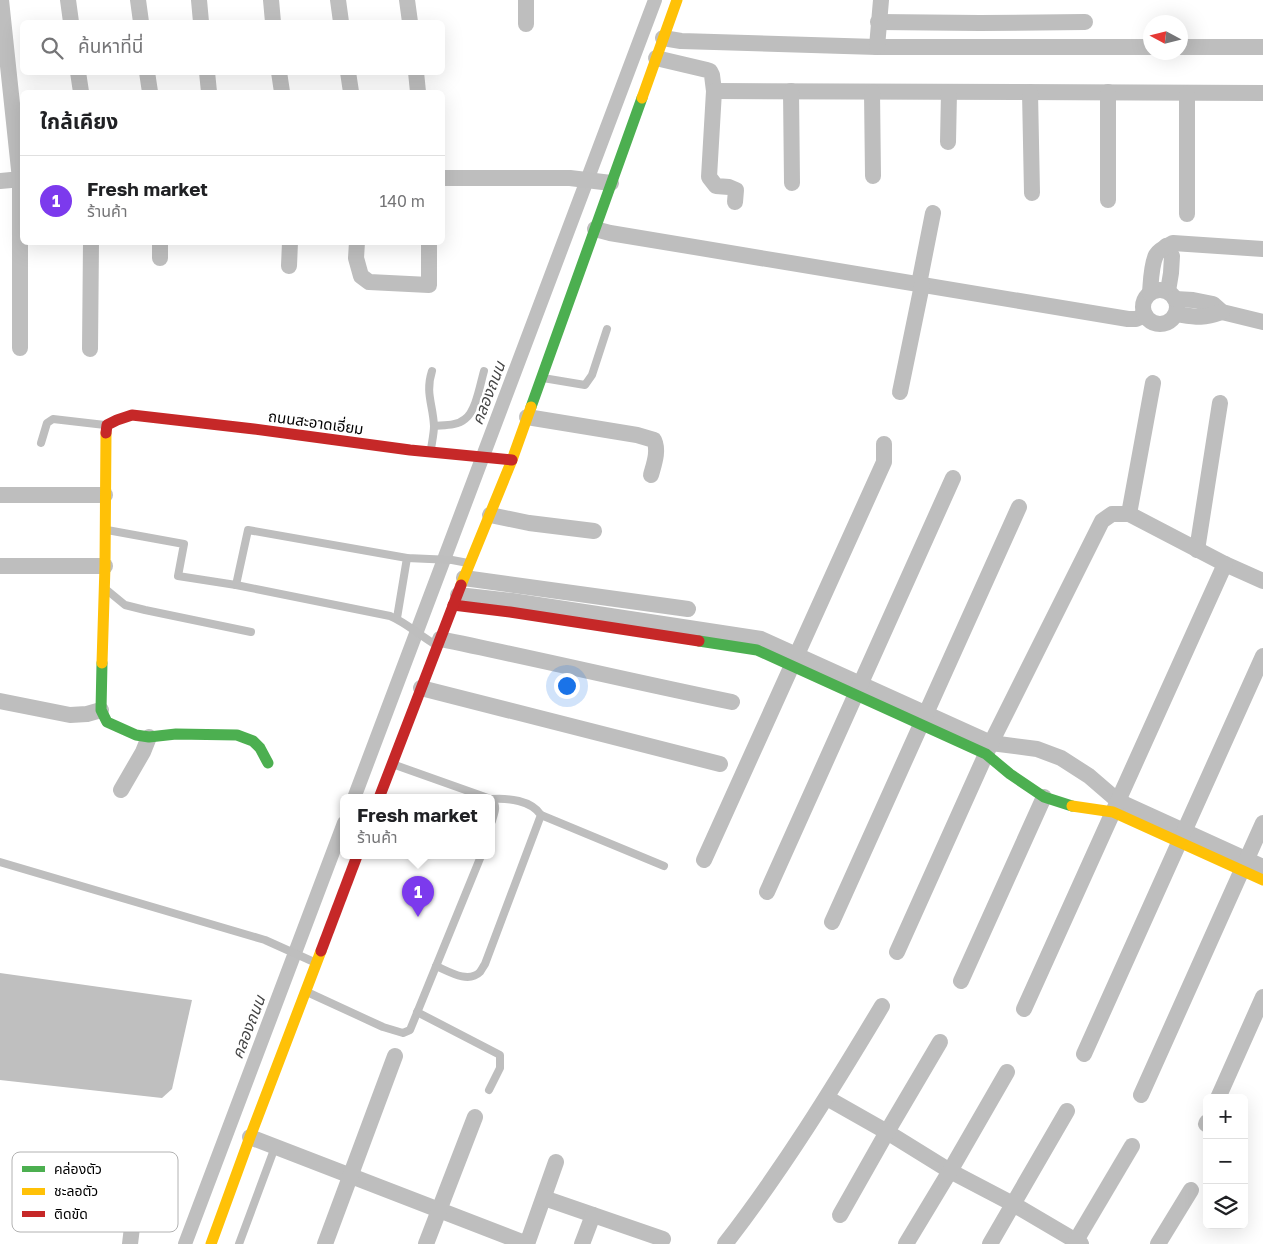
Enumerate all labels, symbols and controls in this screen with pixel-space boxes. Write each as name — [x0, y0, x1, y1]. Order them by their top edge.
north arrow — [1143, 15, 1188, 60]
search box — [20, 20, 445, 75]
icon: search — [38, 34, 66, 62]
text: ค้นหาที่นี่ — [78, 34, 143, 57]
text: ใกล้เคียง — [40, 108, 118, 134]
text: Fresh market — [87, 177, 208, 200]
text: 1 — [52, 191, 60, 211]
text: 140 m — [379, 191, 425, 211]
text: ร้านค้า — [87, 201, 127, 221]
water label: คลองถนน — [467, 358, 510, 427]
street label: ถนนสะอาดเอี่ยม — [267, 405, 365, 438]
your location — [554, 673, 580, 699]
popup — [340, 794, 495, 859]
text: Fresh market — [357, 803, 478, 826]
text: ร้านค้า — [357, 827, 397, 847]
pin: 1 — [402, 876, 434, 917]
water label: คลองถนน — [227, 992, 270, 1061]
map controls — [1203, 1094, 1248, 1229]
button: + — [1203, 1094, 1248, 1139]
button: − — [1203, 1139, 1248, 1184]
legend — [12, 1152, 178, 1232]
text: คล่องตัว — [54, 1160, 102, 1177]
text: ชะลอตัว — [54, 1182, 98, 1199]
button: layers — [1203, 1184, 1248, 1229]
text: ติดขัด — [54, 1205, 88, 1222]

